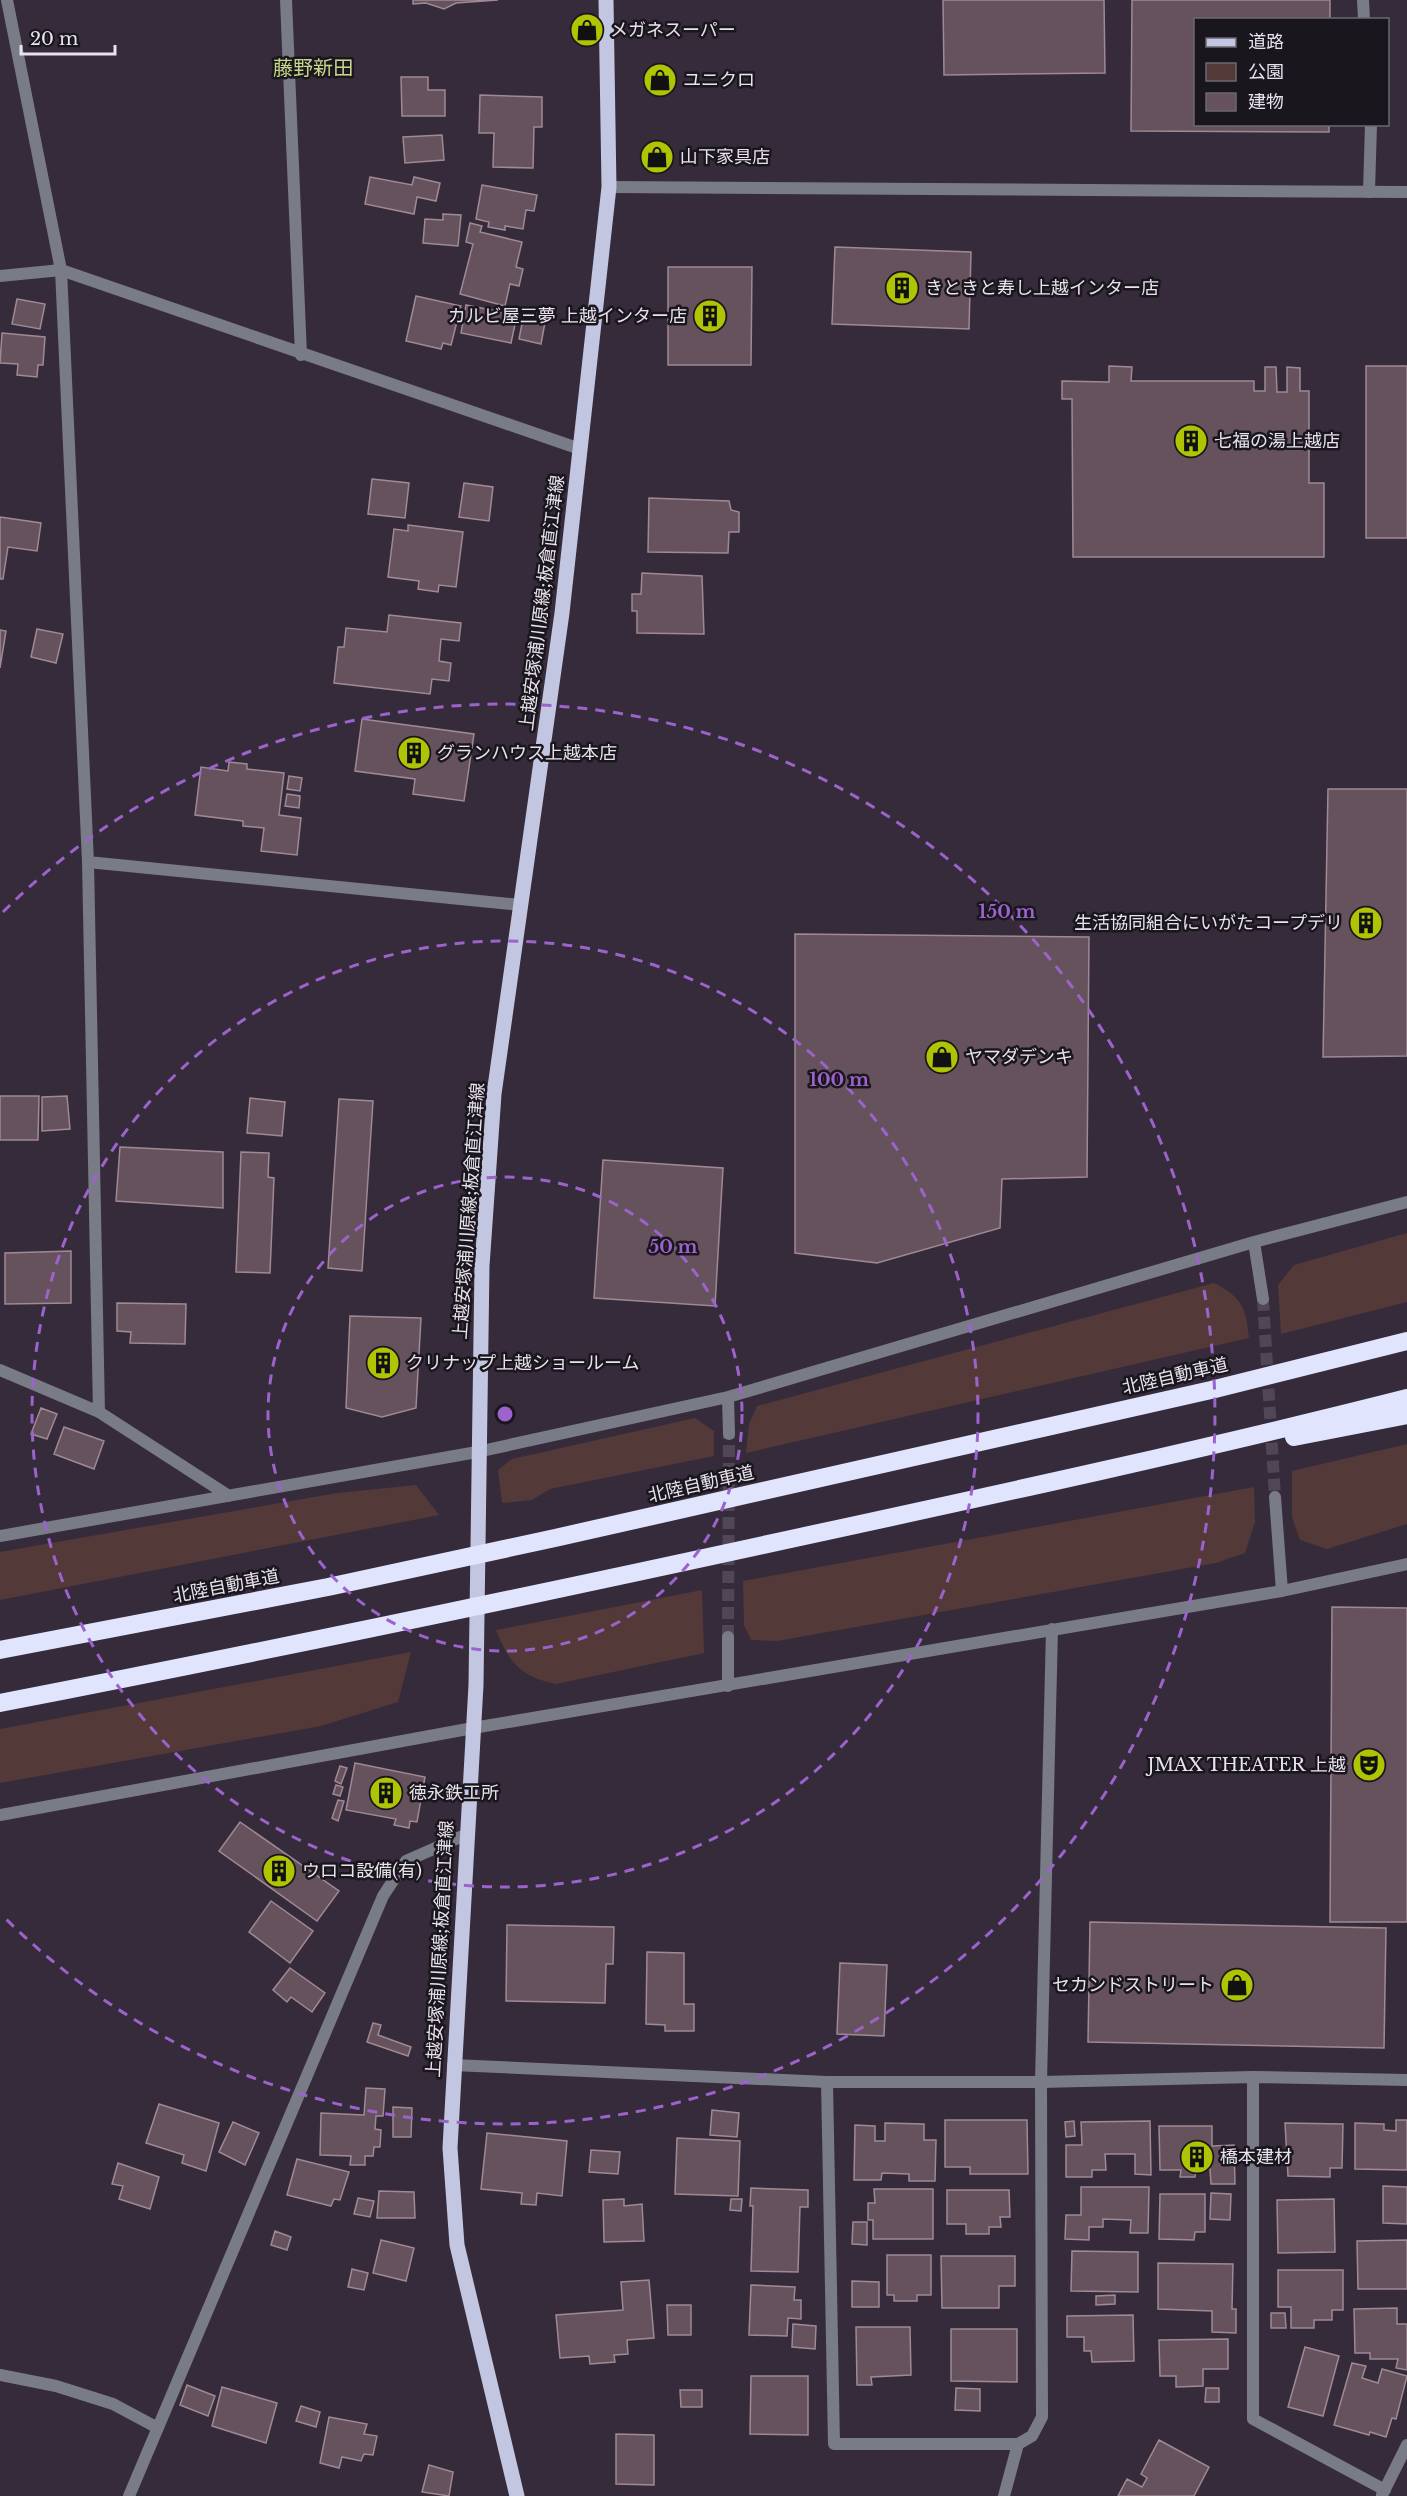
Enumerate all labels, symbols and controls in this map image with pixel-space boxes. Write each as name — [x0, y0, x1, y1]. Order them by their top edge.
shop icon: メガネスーパー — [569, 12, 605, 48]
scale bar — [21, 18, 116, 56]
legend — [1194, 18, 1389, 126]
place label: メガネスーパー — [610, 19, 736, 41]
text: 20 m — [30, 28, 78, 50]
text: 道路 — [1248, 31, 1284, 53]
district label: 藤野新田 — [273, 56, 353, 80]
text: 公園 — [1248, 61, 1284, 83]
shop icon: ユニクロ — [642, 62, 678, 98]
place label: ユニクロ — [683, 69, 755, 91]
text: 建物 — [1248, 91, 1284, 113]
shop icon: 山下家具店 — [639, 139, 675, 175]
place label: 山下家具店 — [680, 146, 770, 168]
building icon: きときと寿し上越インター店 — [884, 270, 920, 306]
place label: きときと寿し上越インター店 — [925, 277, 1159, 299]
building icon: カルビ屋三夢 上越インター店 — [692, 298, 728, 334]
place label: カルビ屋三夢 上越インター店 — [448, 305, 687, 327]
building icon: 七福の湯上越店 — [1173, 423, 1209, 459]
place label: 七福の湯上越店 — [1214, 430, 1340, 452]
street label: 上越安塚浦川原線;板倉直江津線 — [515, 474, 569, 732]
building icon: グランハウス上越本店 — [396, 735, 432, 771]
place label: グランハウス上越本店 — [437, 742, 617, 764]
text: 150 m — [979, 901, 1036, 923]
building icon: 生活協同組合にいがたコープデリ — [1348, 905, 1384, 941]
place label: 生活協同組合にいがたコープデリ — [1074, 912, 1343, 934]
shop icon: ヤマダデンキ — [924, 1039, 960, 1075]
place label: ヤマダデンキ — [965, 1046, 1073, 1068]
text: 100 m — [809, 1069, 869, 1091]
street label: 上越安塚浦川原線;板倉直江津線 — [449, 1082, 489, 1340]
text: 50 m — [649, 1236, 698, 1258]
building icon: クリナップ上越ショールーム — [365, 1345, 401, 1381]
place label: クリナップ上越ショールーム — [406, 1352, 639, 1374]
street label: 北陸自動車道 — [1120, 1353, 1230, 1399]
centre of rings — [495, 1404, 515, 1424]
street label: 北陸自動車道 — [646, 1461, 756, 1507]
street label: 北陸自動車道 — [171, 1565, 281, 1607]
theatre icon: JMAX THEATER 上越 — [1351, 1747, 1387, 1783]
place label: JMAX THEATER 上越 — [1145, 1754, 1346, 1776]
building icon: 徳永鉄工所 — [368, 1775, 404, 1811]
place label: 徳永鉄工所 — [409, 1782, 499, 1804]
street label: 上越安塚浦川原線;板倉直江津線 — [422, 1820, 458, 2078]
building icon: ウロコ設備(有) — [261, 1853, 297, 1889]
place label: ウロコ設備(有) — [302, 1860, 422, 1882]
shop icon: セカンドストリート — [1219, 1967, 1255, 2003]
place label: セカンドストリート — [1052, 1974, 1214, 1996]
building icon: 橋本建材 — [1179, 2139, 1215, 2175]
place label: 橋本建材 — [1220, 2146, 1292, 2168]

